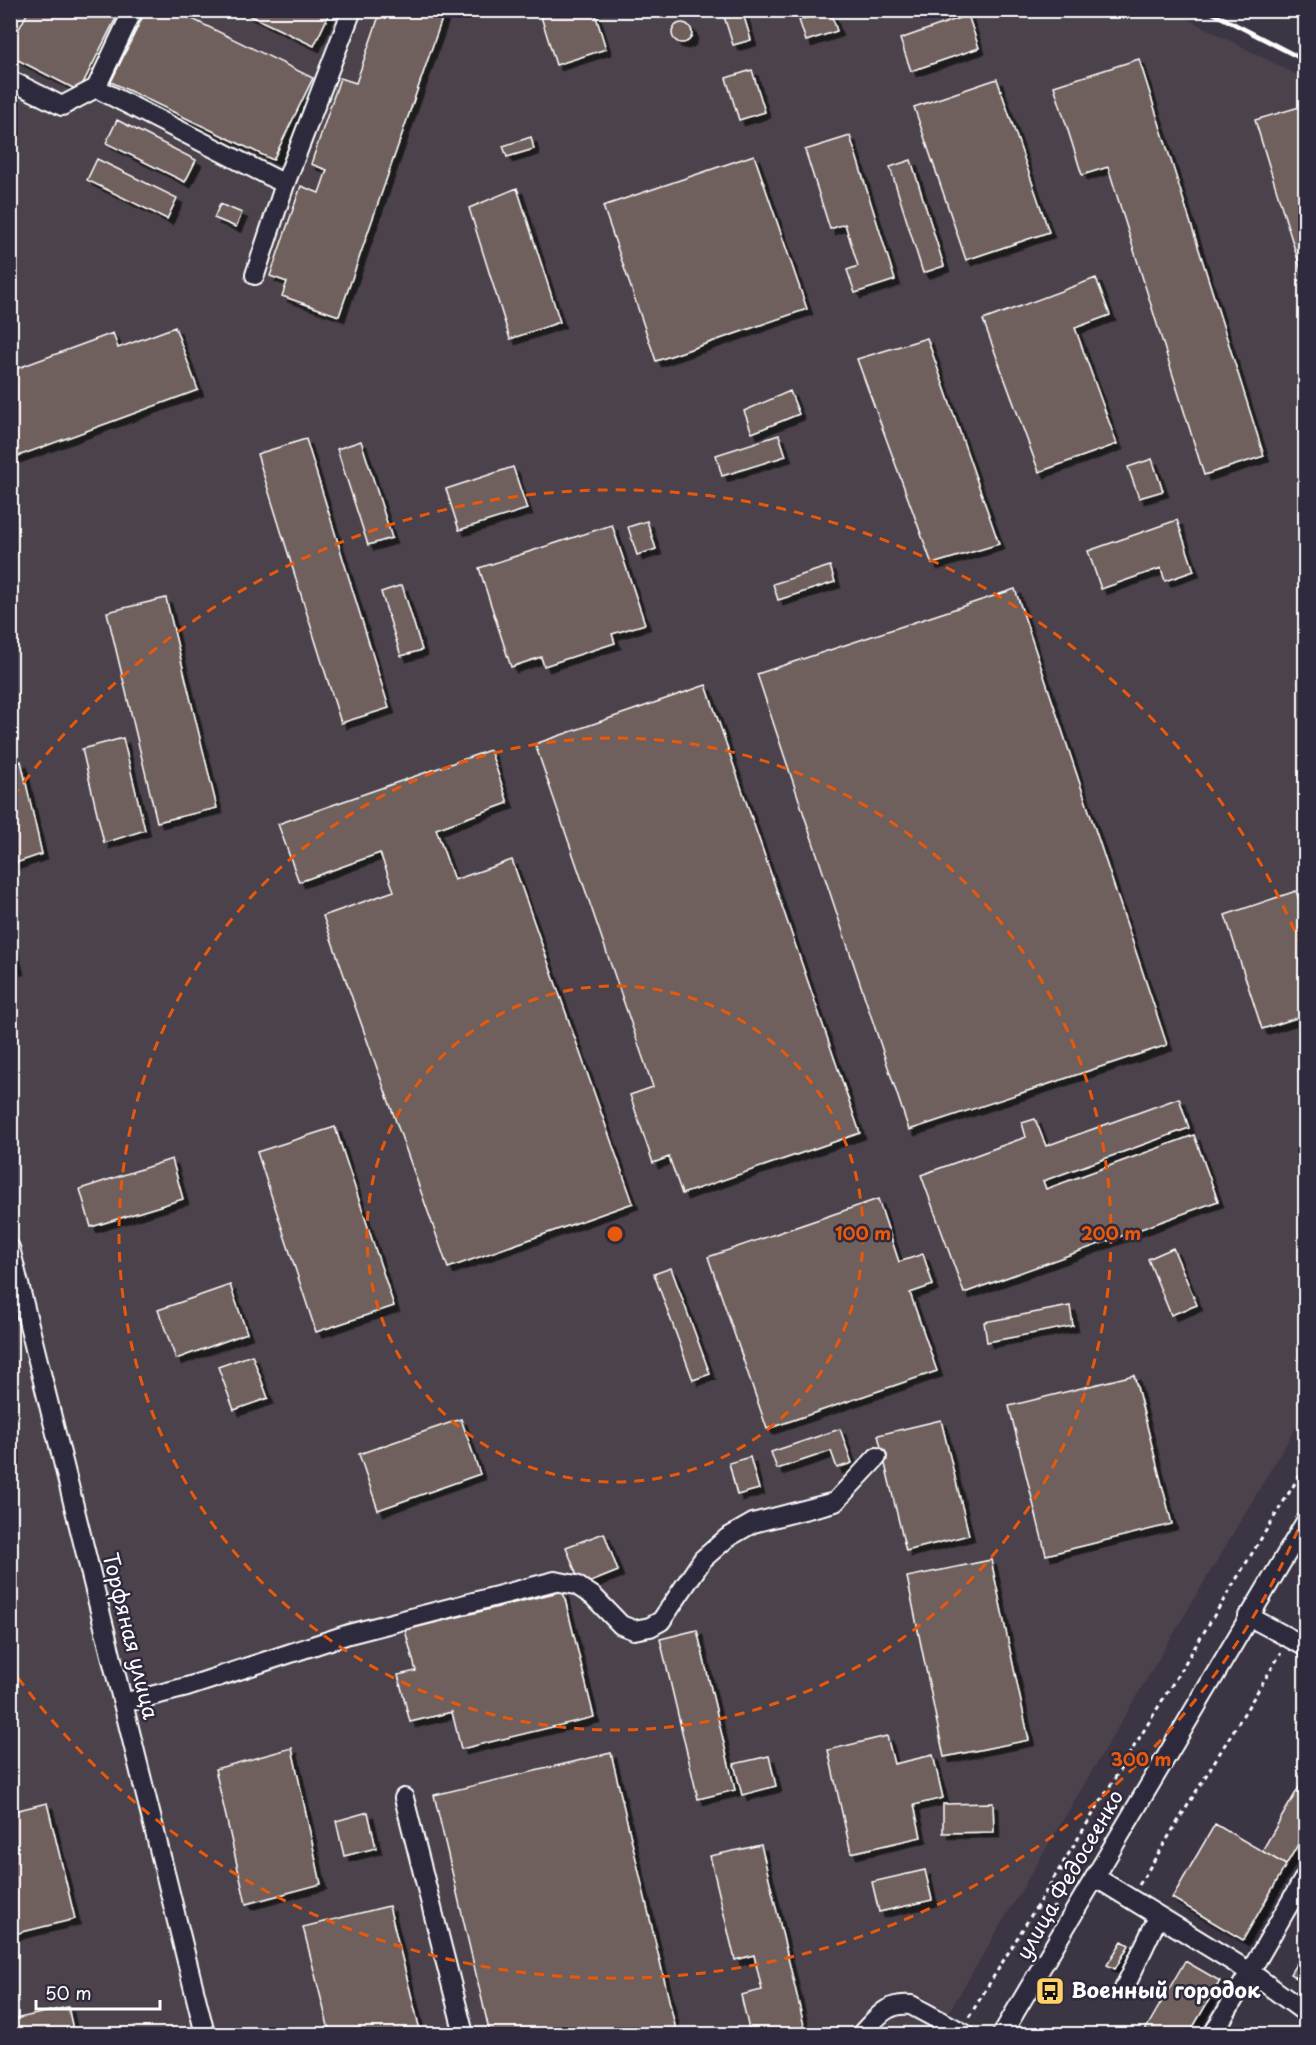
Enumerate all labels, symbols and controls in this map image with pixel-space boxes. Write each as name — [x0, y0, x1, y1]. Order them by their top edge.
text: 100 m — [835, 1219, 891, 1246]
text: 200 m — [1081, 1219, 1141, 1246]
centre of rings — [605, 1224, 625, 1244]
street label: Торфяная улица — [96, 1549, 168, 1723]
text: 300 m — [1111, 1745, 1171, 1772]
street label: улица Федосеенко — [1007, 1783, 1130, 1965]
scale bar — [36, 1973, 160, 2011]
place label: Военный городок — [1071, 1973, 1261, 2005]
bus stop icon: Военный городок — [1034, 1975, 1066, 2007]
text: 50 m — [45, 1979, 92, 2006]

